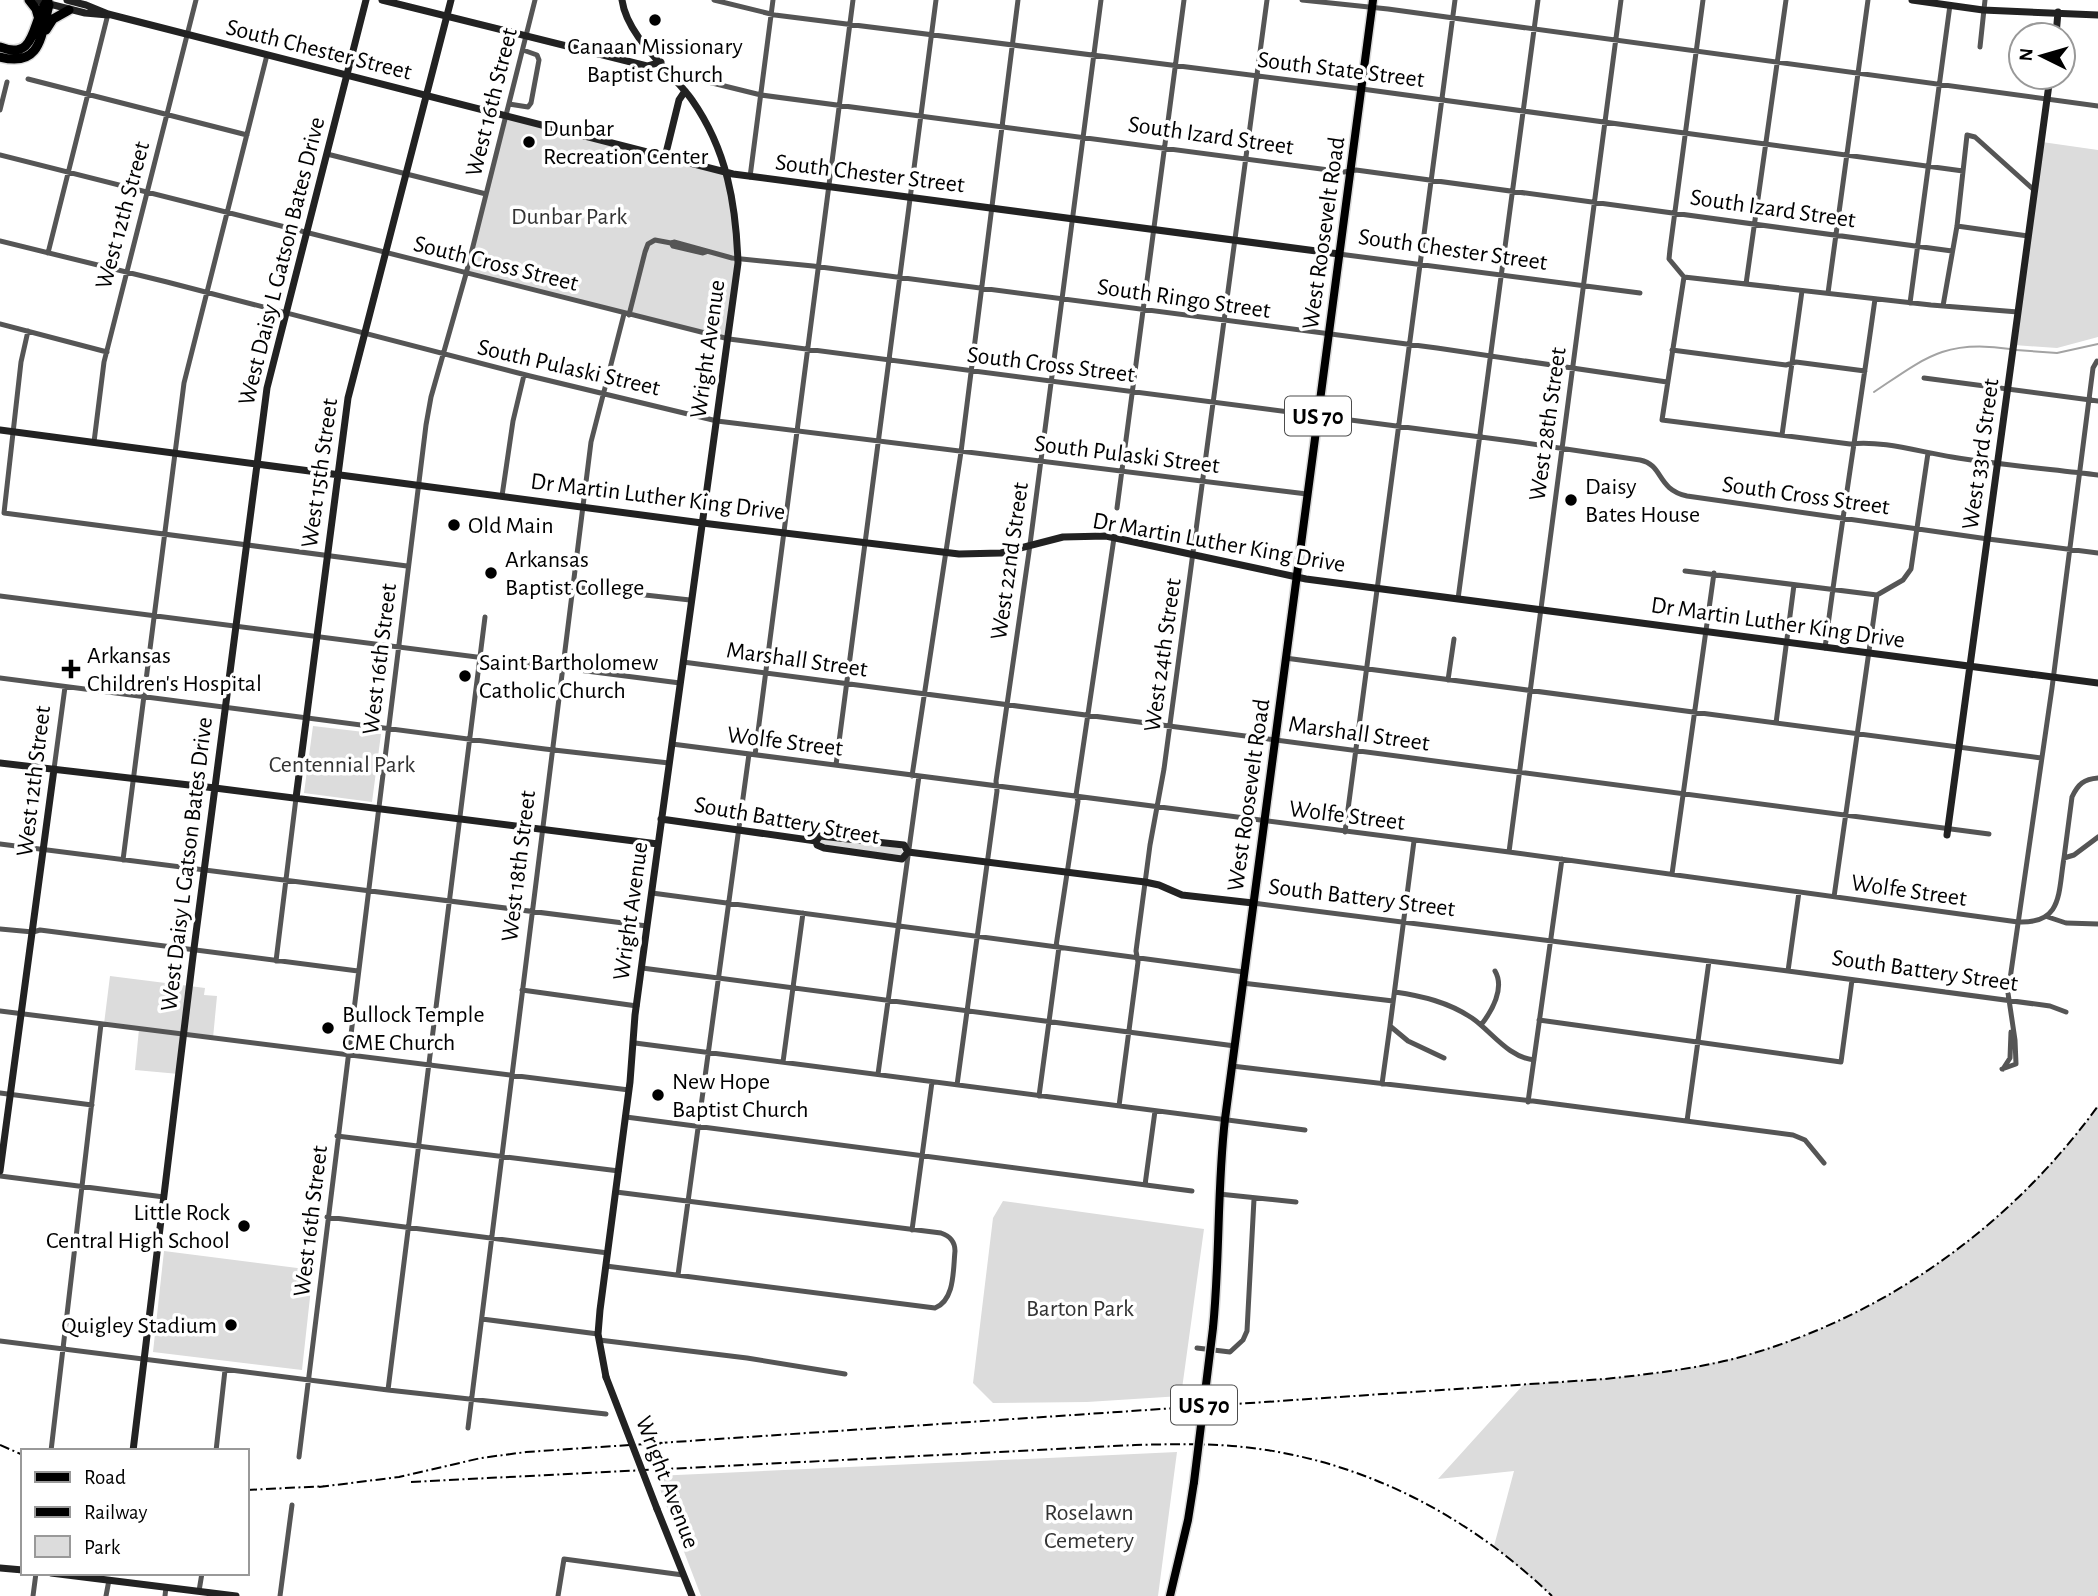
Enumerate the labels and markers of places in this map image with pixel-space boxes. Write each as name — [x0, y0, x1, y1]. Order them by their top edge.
marker: Canaan Missionary Baptist Church — [647, 12, 663, 28]
place label: Canaan Missionary Baptist Church — [567, 35, 743, 87]
place label: Dunbar Recreation Center — [543, 117, 709, 169]
marker: Dunbar Recreation Center — [521, 134, 537, 150]
place label: Daisy Bates House — [1585, 475, 1700, 527]
marker: Daisy Bates House — [1563, 492, 1579, 508]
place label: Old Main — [468, 514, 554, 538]
marker: Old Main — [446, 517, 462, 533]
place label: Arkansas Baptist College — [505, 548, 644, 600]
marker: Arkansas Baptist College — [483, 565, 499, 581]
place label: Arkansas Children's Hospital — [87, 644, 262, 696]
place label: Saint Bartholomew Catholic Church — [479, 651, 658, 703]
marker: Arkansas Children's Hospital — [61, 659, 81, 679]
marker: Saint Bartholomew Catholic Church — [457, 668, 473, 684]
place label: Bullock Temple CME Church — [342, 1003, 485, 1055]
marker: Bullock Temple CME Church — [320, 1020, 336, 1036]
place label: New Hope Baptist Church — [672, 1070, 809, 1122]
marker: New Hope Baptist Church — [650, 1087, 666, 1103]
place label: Little Rock Central High School — [46, 1201, 230, 1253]
marker: Little Rock Central High School — [236, 1218, 252, 1234]
place label: Quigley Stadium — [61, 1314, 217, 1338]
marker: Quigley Stadium — [223, 1317, 239, 1333]

